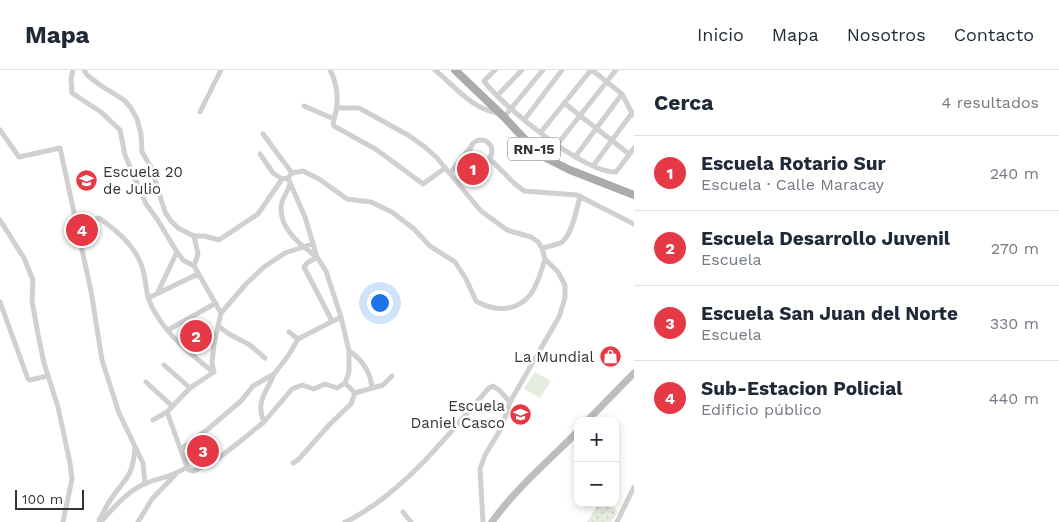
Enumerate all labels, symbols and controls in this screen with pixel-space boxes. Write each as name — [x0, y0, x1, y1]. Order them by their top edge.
text: Mapa — [25, 21, 90, 49]
text: Inicio — [697, 24, 744, 45]
text: Mapa — [772, 24, 819, 45]
text: Nosotros — [847, 24, 926, 45]
text: Contacto — [954, 24, 1034, 45]
text: Cerca — [654, 90, 713, 115]
text: 4 resultados — [942, 93, 1039, 112]
road number: RN-15 — [508, 138, 560, 160]
pin: 1 — [457, 150, 489, 188]
text: Escuela Rotario Sur — [701, 152, 886, 175]
place label: Escuela 20 de Julio — [103, 163, 183, 198]
text: 1 — [667, 164, 673, 183]
text: 240 m — [990, 164, 1039, 183]
school or university icon: Escuela 20 de Julio — [75, 169, 99, 193]
text: Escuela · Calle Maracay — [701, 175, 884, 194]
pin: 4 — [66, 211, 98, 249]
text: Escuela Desarrollo Juvenil — [701, 227, 950, 250]
text: 2 — [665, 239, 675, 258]
text: 270 m — [991, 239, 1039, 258]
text: Escuela — [701, 250, 762, 269]
your location — [367, 290, 393, 316]
text: Escuela San Juan del Norte — [701, 302, 958, 325]
text: 3 — [665, 314, 675, 333]
text: 330 m — [990, 314, 1039, 333]
pin: 2 — [180, 317, 212, 355]
text: Escuela — [701, 325, 762, 344]
shop icon: La Mundial — [598, 345, 622, 369]
place label: La Mundial — [514, 348, 594, 366]
text: Sub-Estacion Policial — [701, 377, 902, 400]
text: 4 — [665, 389, 675, 408]
text: 440 m — [989, 389, 1039, 408]
place label: Escuela Daniel Casco — [410, 397, 506, 432]
text: Edificio público — [701, 400, 822, 419]
school or university icon: Escuela Daniel Casco — [509, 403, 533, 427]
map controls — [574, 417, 619, 507]
button: + — [574, 417, 619, 462]
pin: 3 — [187, 432, 219, 470]
button: − — [574, 462, 619, 507]
scale bar — [15, 487, 84, 510]
text: 100 m — [22, 491, 63, 507]

